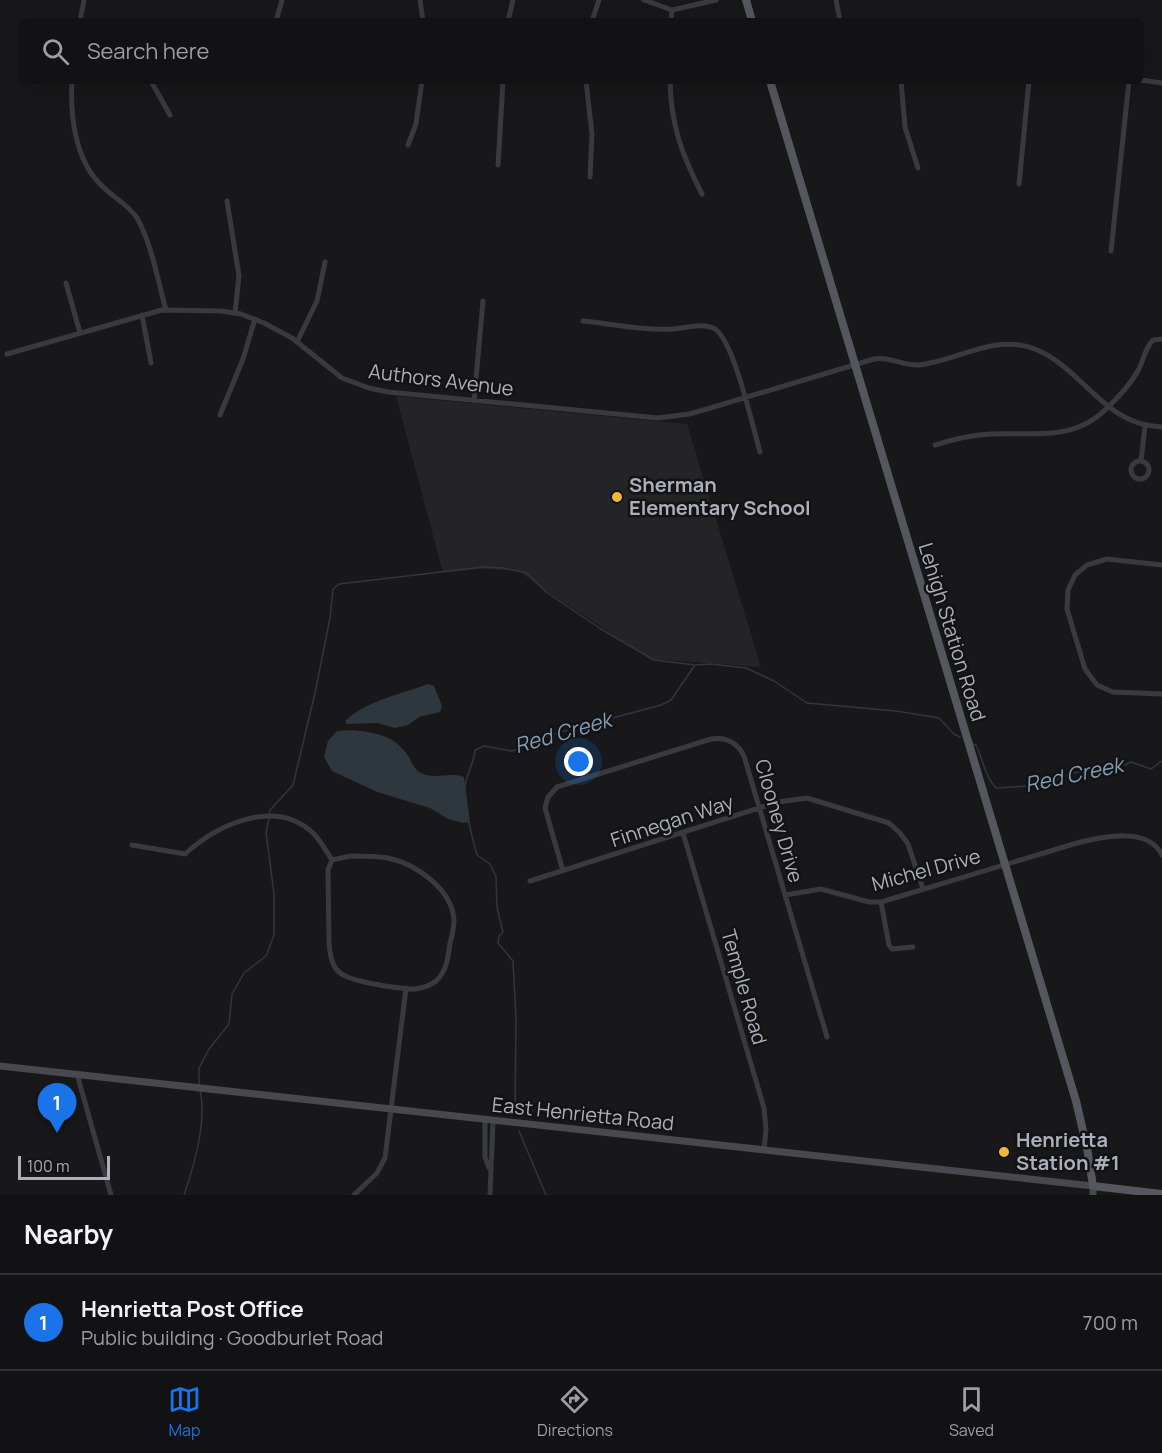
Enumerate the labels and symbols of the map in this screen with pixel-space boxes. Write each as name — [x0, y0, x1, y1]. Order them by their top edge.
street label: Authors Avenue — [367, 357, 515, 402]
place label: Sherman Elementary School — [629, 471, 811, 521]
marker: Sherman Elementary School — [610, 490, 624, 504]
street label: Lehigh Station Road — [912, 539, 992, 724]
water label: Red Creek — [511, 704, 617, 759]
your location — [564, 747, 593, 776]
water label: Red Creek — [1022, 749, 1128, 798]
street label: Clooney Drive — [749, 756, 810, 886]
street label: Finnegan Way — [607, 788, 737, 853]
street label: Michel Drive — [868, 842, 983, 897]
street label: Temple Road — [715, 926, 774, 1047]
pin: 1 — [38, 1084, 76, 1133]
street label: East Henrietta Road — [491, 1091, 675, 1136]
place label: Henrietta Station #1 — [1016, 1126, 1120, 1176]
marker: Henrietta Station #1 — [997, 1145, 1011, 1159]
scale bar — [18, 1153, 110, 1180]

